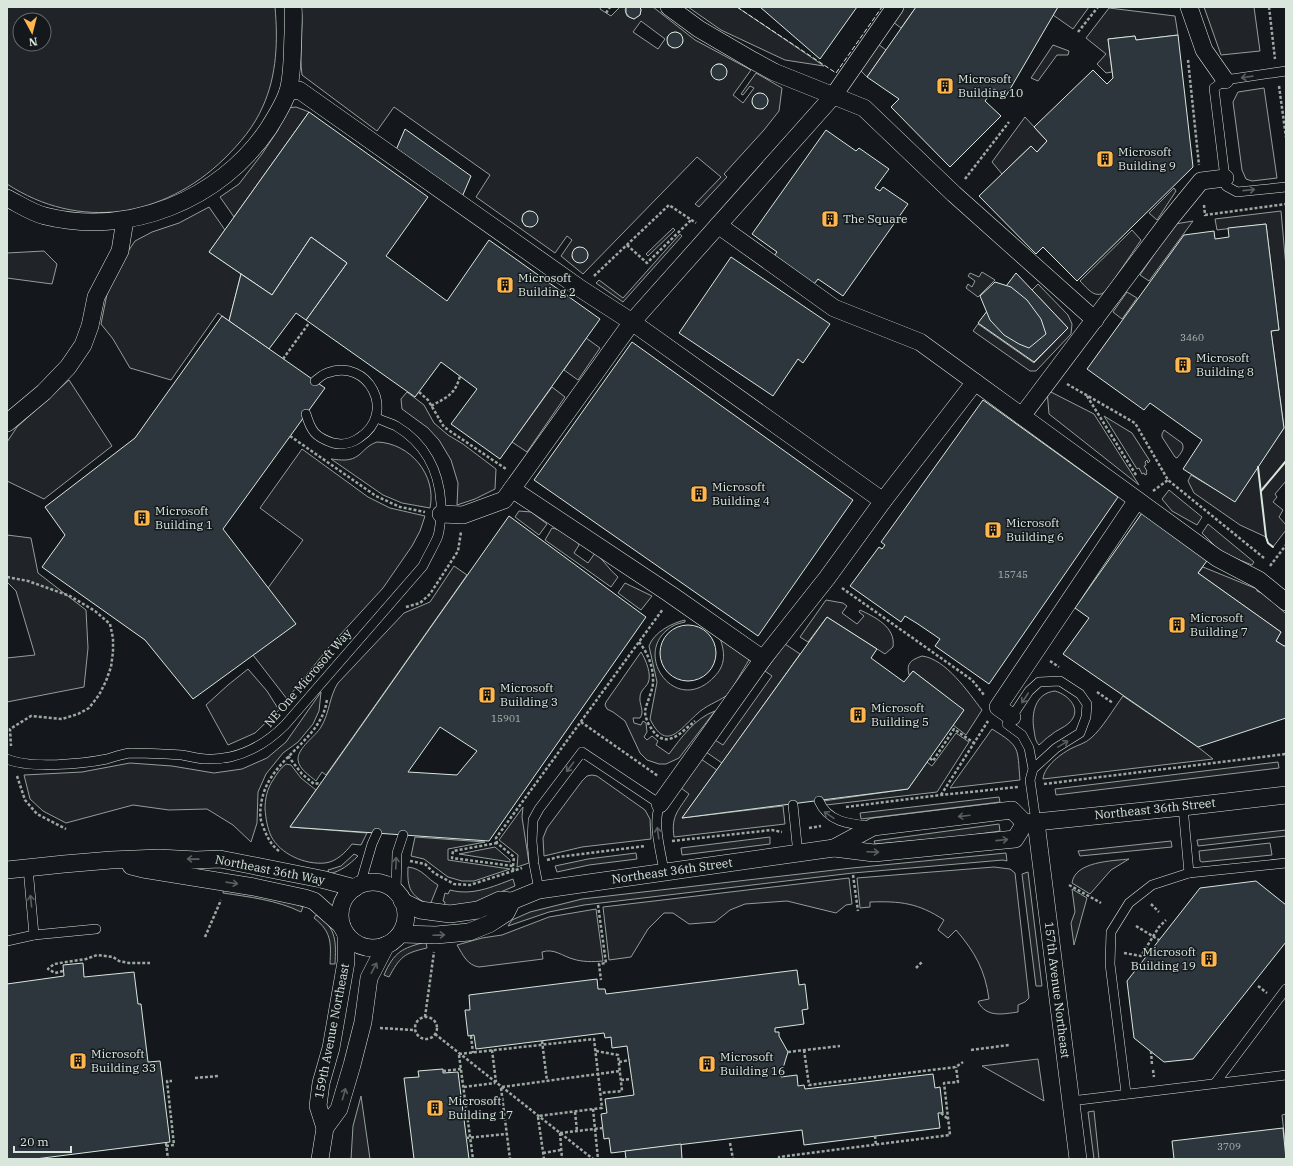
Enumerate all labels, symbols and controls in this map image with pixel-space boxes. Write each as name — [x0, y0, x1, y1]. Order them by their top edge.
north arrow — [12, 12, 52, 52]
text: N — [28, 34, 38, 49]
place label: Microsoft Building 10 — [958, 71, 1023, 100]
one-way arrow — [1241, 73, 1254, 81]
building icon: Microsoft Building 10 — [935, 76, 955, 96]
place label: Microsoft Building 9 — [1118, 144, 1176, 173]
building icon: Microsoft Building 9 — [1095, 149, 1115, 169]
one-way arrow — [1242, 187, 1255, 194]
building icon: The Square — [820, 209, 840, 229]
place label: The Square — [843, 211, 908, 226]
place label: Microsoft Building 2 — [518, 270, 576, 299]
building icon: Microsoft Building 2 — [495, 275, 515, 295]
house number: 3460 — [1180, 331, 1204, 344]
place label: Microsoft Building 8 — [1196, 350, 1254, 379]
building icon: Microsoft Building 8 — [1173, 355, 1193, 375]
place label: Microsoft Building 4 — [712, 479, 770, 508]
building icon: Microsoft Building 4 — [689, 484, 709, 504]
place label: Microsoft Building 1 — [155, 503, 213, 532]
building icon: Microsoft Building 1 — [132, 508, 152, 528]
place label: Microsoft Building 6 — [1006, 515, 1064, 544]
building icon: Microsoft Building 6 — [983, 520, 1003, 540]
house number: 15745 — [998, 568, 1028, 581]
place label: Microsoft Building 7 — [1190, 610, 1248, 639]
building icon: Microsoft Building 7 — [1167, 615, 1187, 635]
street label: NE One Microsoft Way — [261, 625, 355, 730]
place label: Microsoft Building 3 — [500, 680, 558, 709]
building icon: Microsoft Building 3 — [477, 685, 497, 705]
one-way arrow — [1020, 692, 1028, 704]
place label: Microsoft Building 5 — [871, 700, 929, 729]
building icon: Microsoft Building 5 — [848, 705, 868, 725]
house number: 15901 — [491, 712, 521, 725]
one-way arrow — [1057, 739, 1069, 747]
one-way arrow — [566, 762, 574, 773]
street label: Northeast 36th Street — [1094, 795, 1216, 822]
one-way arrow — [824, 811, 835, 819]
one-way arrow — [958, 812, 971, 820]
one-way arrow — [654, 827, 662, 840]
one-way arrow — [995, 836, 1008, 844]
one-way arrow — [866, 849, 879, 856]
street label: Northeast 36th Way — [214, 851, 327, 888]
one-way arrow — [187, 855, 200, 863]
street label: Northeast 36th Street — [611, 855, 733, 886]
one-way arrow — [393, 857, 400, 870]
one-way arrow — [225, 879, 238, 887]
one-way arrow — [27, 895, 35, 908]
street label: 157th Avenue Northeast — [1042, 921, 1073, 1059]
one-way arrow — [433, 931, 446, 938]
place label: Microsoft Building 19 — [1131, 944, 1196, 973]
building icon: Microsoft Building 19 — [1199, 949, 1219, 969]
street label: 159th Avenue Northeast — [311, 962, 352, 1100]
one-way arrow — [371, 962, 378, 974]
place label: Microsoft Building 33 — [91, 1046, 156, 1075]
place label: Microsoft Building 16 — [720, 1049, 785, 1078]
building icon: Microsoft Building 33 — [68, 1051, 88, 1071]
building icon: Microsoft Building 16 — [697, 1054, 717, 1074]
one-way arrow — [340, 1088, 348, 1101]
place label: Microsoft Building 17 — [448, 1093, 513, 1122]
building icon: Microsoft Building 17 — [425, 1098, 445, 1118]
scale bar — [14, 1128, 71, 1154]
text: 20 m — [20, 1134, 49, 1149]
house number: 3709 — [1217, 1140, 1241, 1153]

